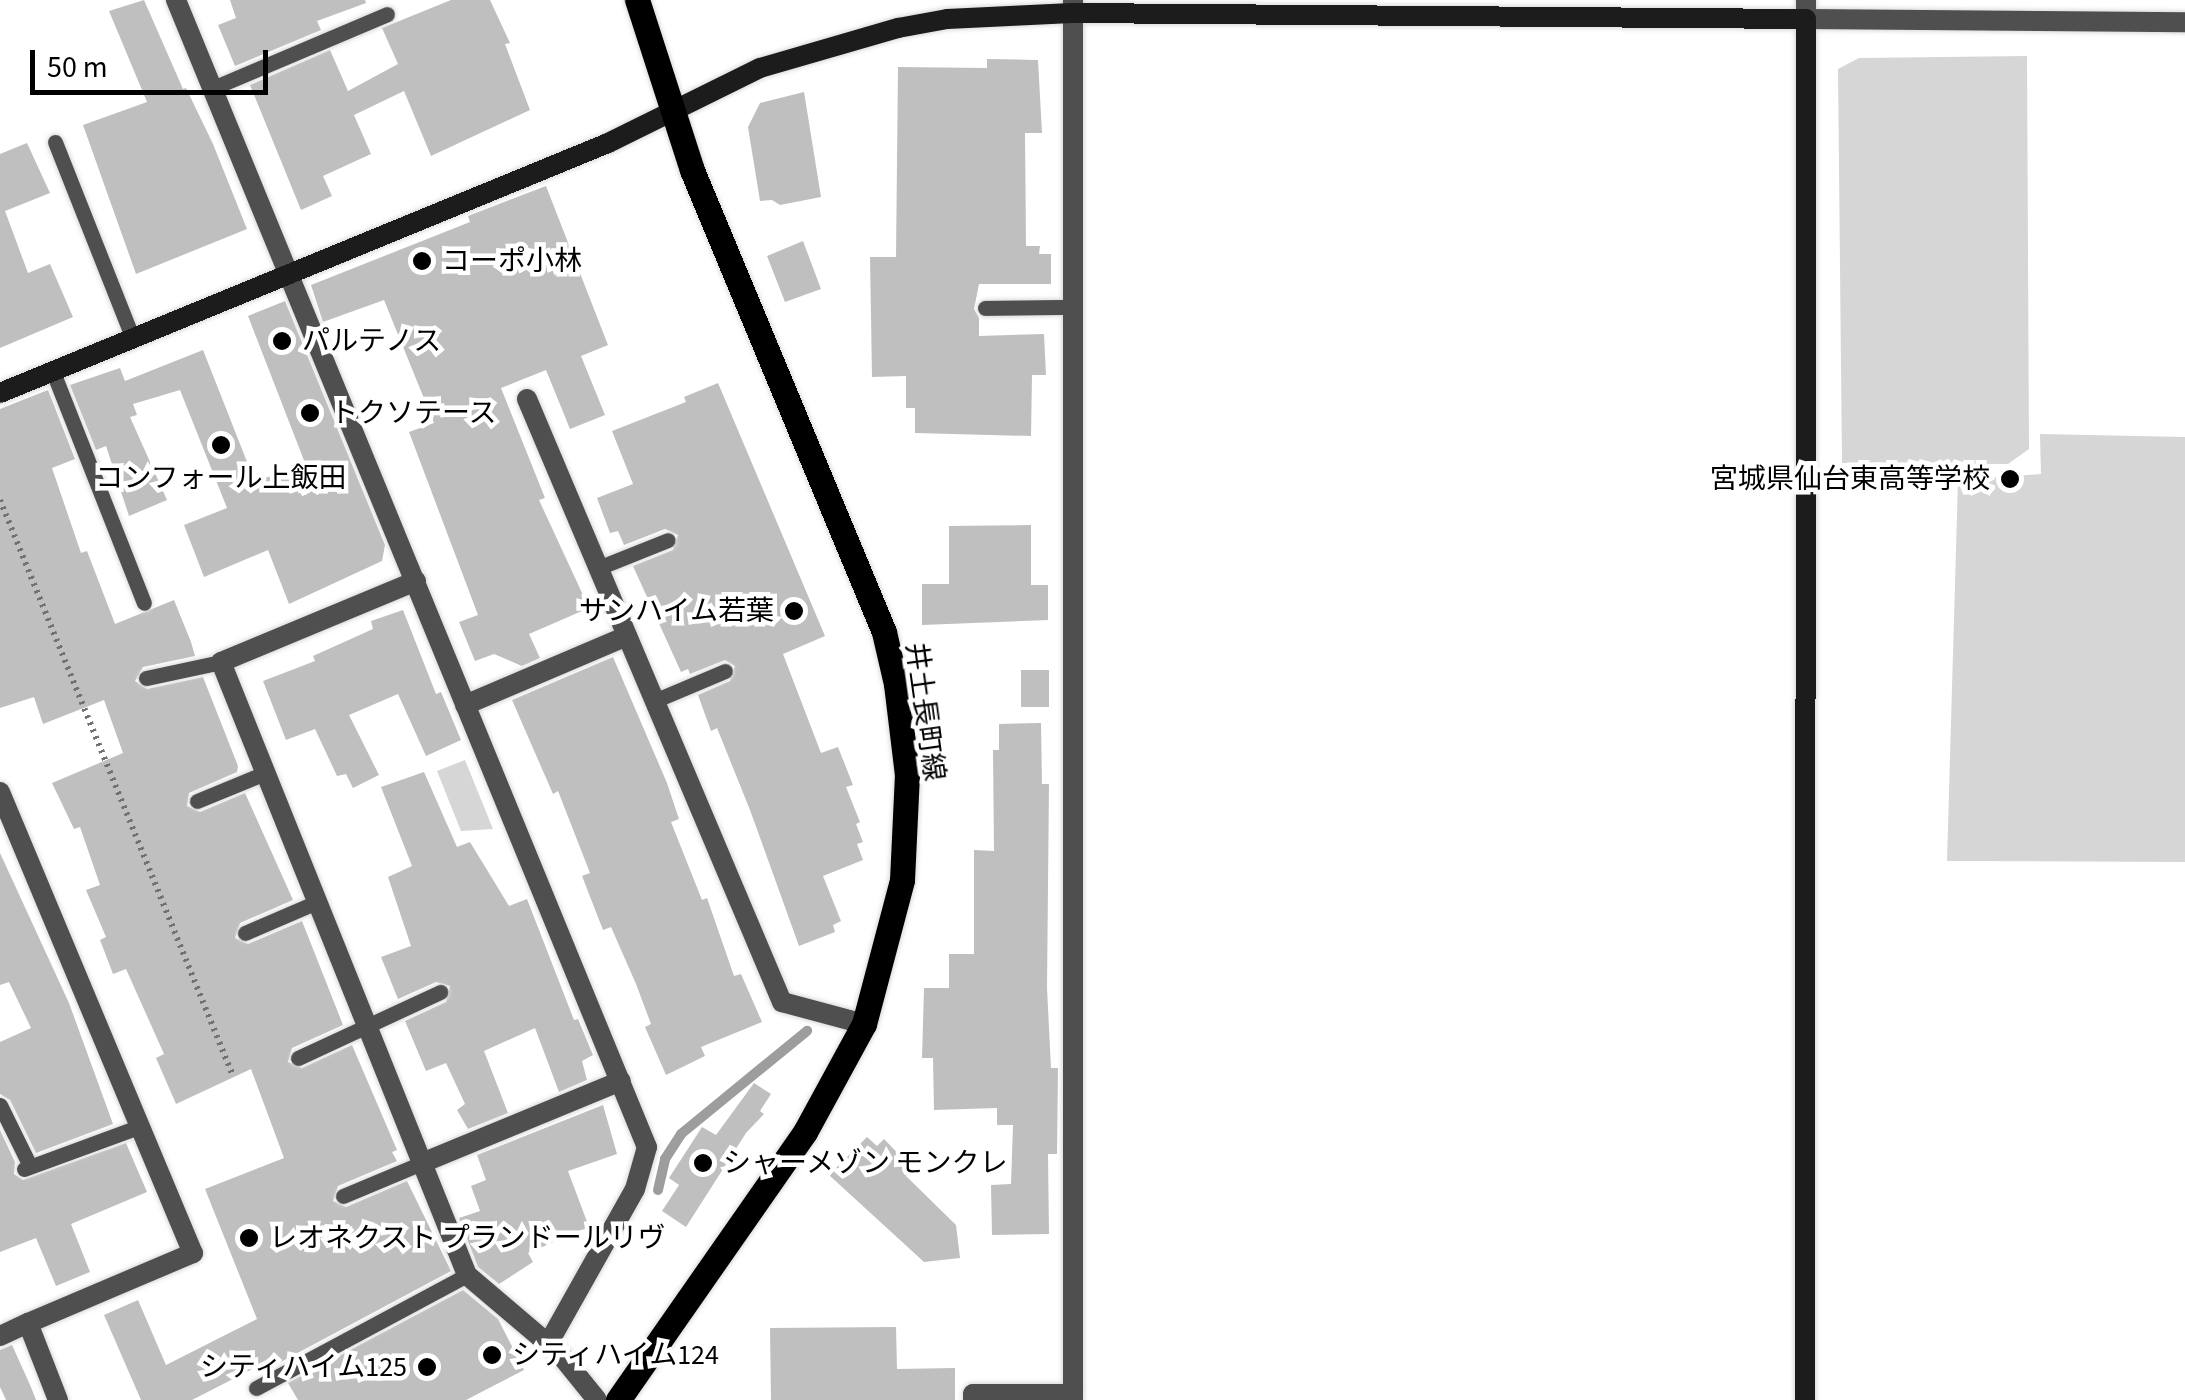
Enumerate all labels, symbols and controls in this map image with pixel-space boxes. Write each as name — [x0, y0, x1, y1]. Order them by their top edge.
scale bar — [35, 30, 272, 92]
text: 50 m — [47, 46, 108, 89]
place label: コーポ小林 — [442, 244, 582, 278]
marker: コーポ小林 — [411, 250, 433, 272]
place label: パルテノス — [302, 324, 442, 358]
marker: パルテノス — [271, 330, 293, 352]
place label: トクソテース — [330, 396, 498, 430]
marker: トクソテース — [299, 402, 321, 424]
marker: コンフォール上飯田 — [210, 434, 232, 456]
place label: コンフォール上飯田 — [95, 461, 347, 495]
place label: 宮城県仙台東高等学校 — [1710, 462, 1990, 496]
marker: 宮城県仙台東高等学校 — [1999, 468, 2021, 490]
place label: サンハイム若葉 — [578, 594, 774, 628]
marker: サンハイム若葉 — [783, 600, 805, 622]
street label: 井土長町線 — [899, 640, 951, 784]
place label: シャーメゾン モンクレ — [723, 1146, 1009, 1180]
marker: シャーメゾン モンクレ — [692, 1152, 714, 1174]
place label: レオネクスト プランドールリヴ — [269, 1221, 667, 1255]
marker: レオネクスト プランドールリヴ — [238, 1227, 260, 1249]
place label: シティハイム124 — [512, 1338, 722, 1372]
marker: シティハイム124 — [481, 1344, 503, 1366]
place label: シティハイム125 — [197, 1350, 407, 1384]
marker: シティハイム125 — [416, 1356, 438, 1378]

